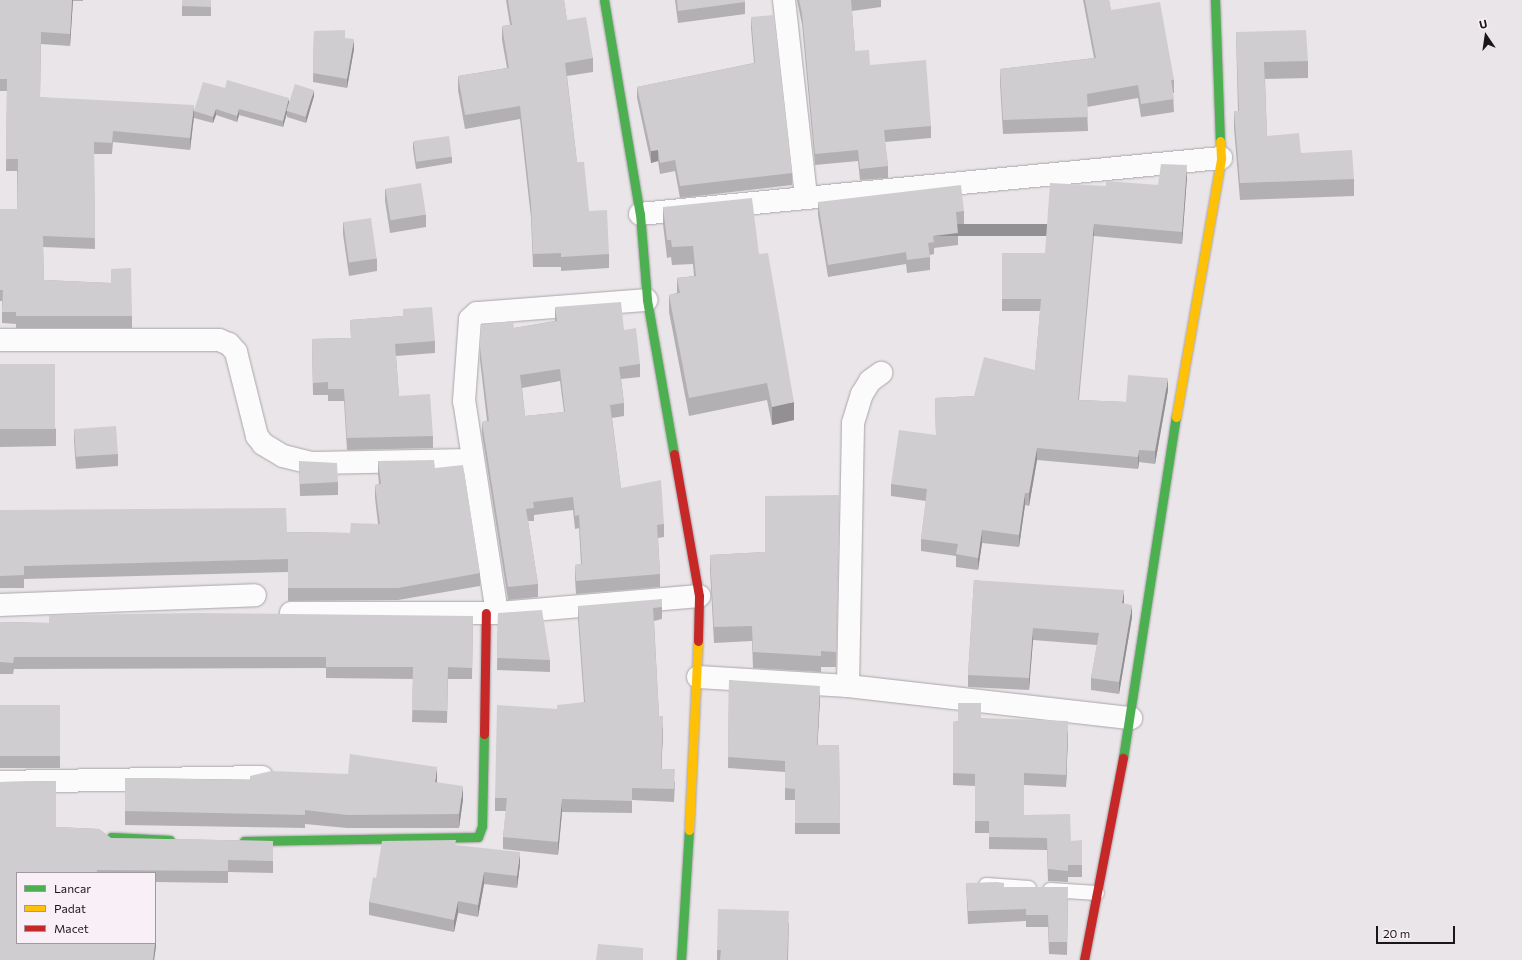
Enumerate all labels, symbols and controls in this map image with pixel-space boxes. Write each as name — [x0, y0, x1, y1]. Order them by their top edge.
north arrow — [1466, 16, 1506, 56]
text: U — [1478, 17, 1489, 31]
legend — [16, 872, 156, 944]
text: Lancar — [54, 881, 91, 895]
text: Padat — [54, 901, 86, 915]
scale bar — [1378, 918, 1457, 944]
text: Macet — [54, 921, 89, 935]
text: 20 m — [1383, 926, 1410, 940]

